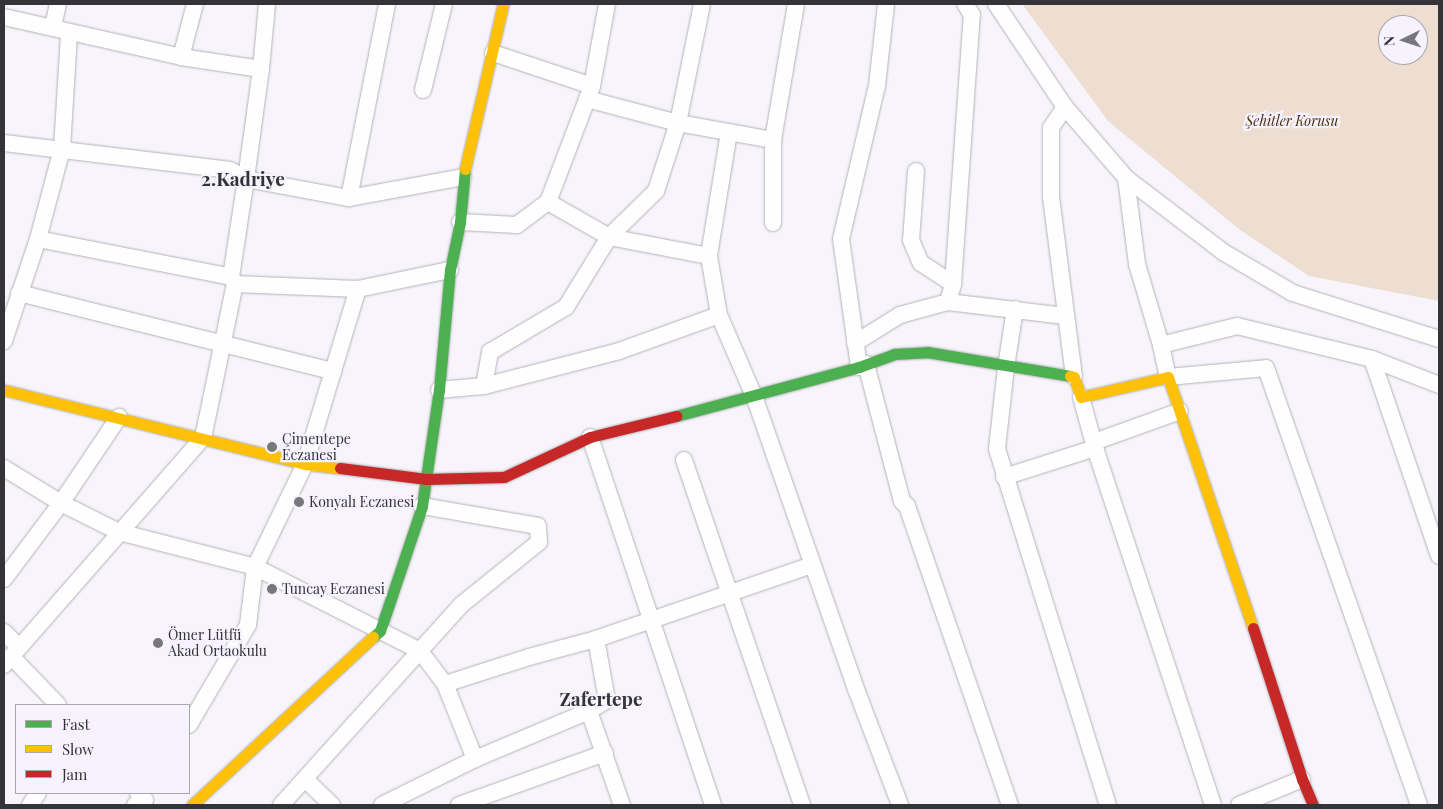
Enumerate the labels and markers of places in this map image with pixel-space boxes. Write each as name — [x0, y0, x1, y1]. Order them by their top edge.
place label: Çimentepe Eczanesi — [282, 431, 351, 464]
marker: Çimentepe Eczanesi — [266, 441, 278, 453]
place label: Konyalı Eczanesi — [309, 494, 414, 510]
marker: Konyalı Eczanesi — [293, 496, 305, 508]
place label: Tuncay Eczanesi — [282, 581, 385, 597]
marker: Tuncay Eczanesi — [266, 583, 278, 595]
place label: Ömer Lütfü Akad Ortaokulu — [168, 627, 267, 660]
marker: Ömer Lütfü Akad Ortaokulu — [152, 637, 164, 649]

